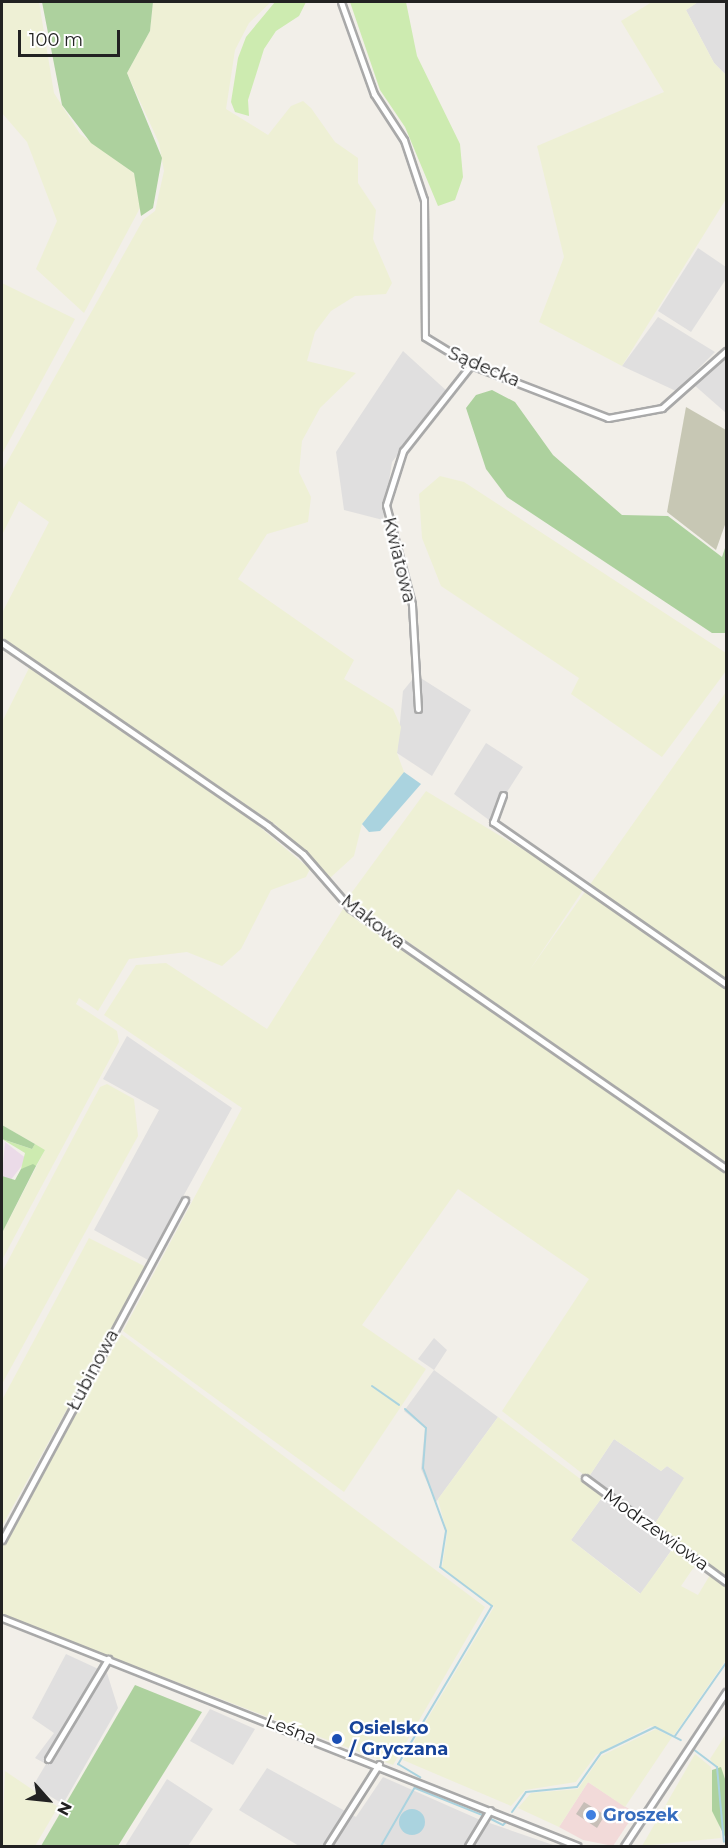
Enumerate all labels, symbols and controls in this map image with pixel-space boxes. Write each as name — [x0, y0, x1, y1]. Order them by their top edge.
scale bar — [21, 18, 123, 56]
text: 100 m — [29, 29, 83, 51]
street label: Sądecka — [445, 342, 523, 392]
street label: Kwiatowa — [378, 515, 420, 605]
street label: Makowa — [337, 890, 409, 954]
street label: Łubinowa — [63, 1326, 123, 1414]
street label: Modrzewiowa — [599, 1484, 713, 1576]
street label: Leśna — [262, 1710, 320, 1750]
place label: Osielsko / Gryczana — [349, 1718, 448, 1760]
marker: Osielsko / Gryczana — [330, 1732, 344, 1746]
north arrow — [18, 1770, 78, 1830]
text: N — [53, 1798, 76, 1818]
place label: Groszek — [603, 1804, 679, 1826]
marker: Groszek — [584, 1808, 598, 1822]

